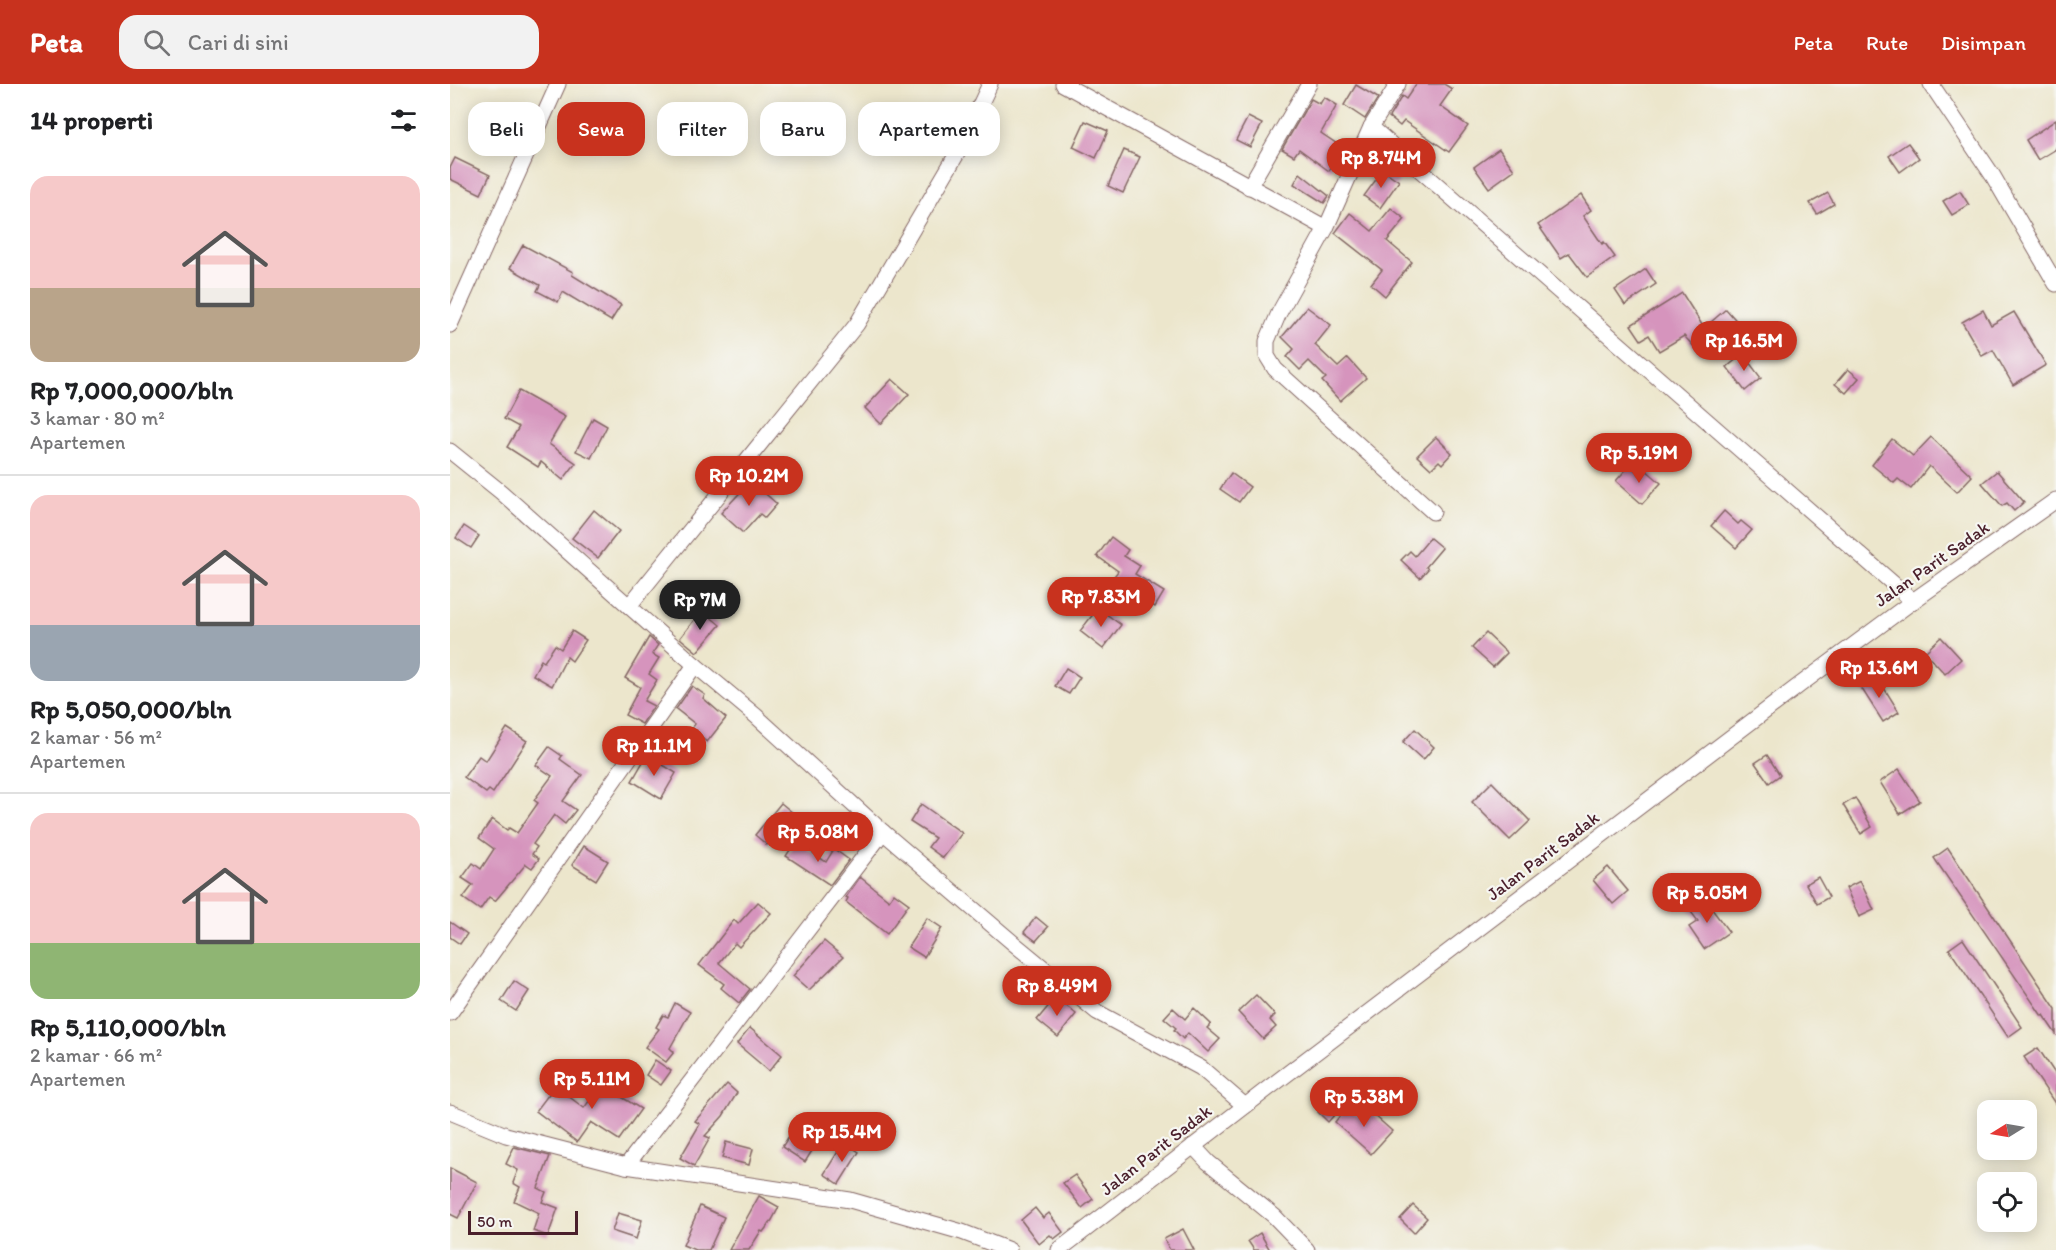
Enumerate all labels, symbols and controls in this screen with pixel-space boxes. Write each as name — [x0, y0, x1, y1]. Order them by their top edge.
search box — [119, 15, 539, 69]
text: Peta — [30, 25, 83, 59]
icon: search — [140, 26, 173, 59]
text: Cari di sini — [188, 29, 289, 56]
text: Peta — [1793, 30, 1833, 55]
text: Rute — [1866, 30, 1908, 55]
text: Disimpan — [1941, 30, 2026, 55]
chip: Beli — [468, 102, 545, 156]
chip: Sewa — [557, 102, 645, 156]
chip: Filter — [657, 102, 748, 156]
chip: Baru — [760, 102, 846, 156]
chip: Apartemen — [858, 102, 1000, 156]
text: 14 properti — [30, 104, 153, 136]
icon: filters — [387, 104, 420, 137]
pin: Rp 8.74M — [1319, 138, 1443, 189]
text: Rp 8.74M — [1341, 145, 1421, 169]
icon: home — [171, 215, 279, 323]
pin: Rp 16.5M — [1682, 321, 1806, 372]
text: Rp 16.5M — [1705, 328, 1783, 352]
text: Rp 7,000,000/bln — [30, 374, 233, 406]
text: 3 kamar · 80 m² — [30, 406, 165, 430]
text: Apartemen — [30, 430, 125, 454]
pin: Rp 5.19M — [1577, 433, 1701, 484]
text: Rp 5.19M — [1600, 440, 1678, 464]
pin: Rp 10.2M — [687, 456, 811, 507]
text: Rp 10.2M — [709, 463, 789, 487]
street label: Jalan Parit Sadak — [1870, 516, 1994, 612]
icon: home — [171, 534, 279, 642]
pin: Rp 7.83M — [1039, 577, 1163, 628]
pin: Rp 7M — [658, 580, 742, 631]
text: Rp 7.83M — [1061, 584, 1141, 608]
text: Rp 7M — [673, 587, 727, 611]
pin: Rp 13.6M — [1817, 648, 1941, 699]
text: Rp 13.6M — [1840, 655, 1918, 679]
text: Rp 5,050,000/bln — [30, 693, 232, 725]
text: 2 kamar · 56 m² — [30, 725, 162, 749]
pin: Rp 11.1M — [592, 726, 716, 777]
text: Rp 11.1M — [616, 733, 692, 757]
text: Apartemen — [30, 749, 125, 773]
street label: Jalan Parit Sadak — [1483, 806, 1604, 905]
pin: Rp 5.08M — [756, 812, 880, 863]
text: Rp 5.08M — [777, 819, 859, 843]
icon: home — [171, 852, 279, 960]
pin: Rp 5.05M — [1645, 873, 1769, 924]
text: Rp 5.05M — [1666, 880, 1748, 904]
pin: Rp 8.49M — [995, 966, 1119, 1017]
text: Rp 8.49M — [1016, 973, 1098, 997]
text: Rp 5,110,000/bln — [30, 1011, 226, 1043]
text: 2 kamar · 66 m² — [30, 1043, 162, 1067]
pin: Rp 5.11M — [530, 1059, 654, 1110]
text: Rp 5.11M — [554, 1066, 630, 1090]
text: Apartemen — [30, 1067, 125, 1091]
pin: Rp 5.38M — [1302, 1077, 1426, 1128]
text: Rp 5.38M — [1324, 1084, 1404, 1108]
street label: Jalan Parit Sadak — [1096, 1099, 1216, 1200]
north arrow — [1977, 1100, 2037, 1160]
map controls — [1977, 1100, 2037, 1232]
pin: Rp 15.4M — [780, 1112, 904, 1163]
text: Rp 15.4M — [802, 1119, 882, 1143]
button: locate — [1977, 1172, 2037, 1232]
scale bar — [468, 1208, 578, 1236]
text: 50 m — [477, 1212, 512, 1231]

